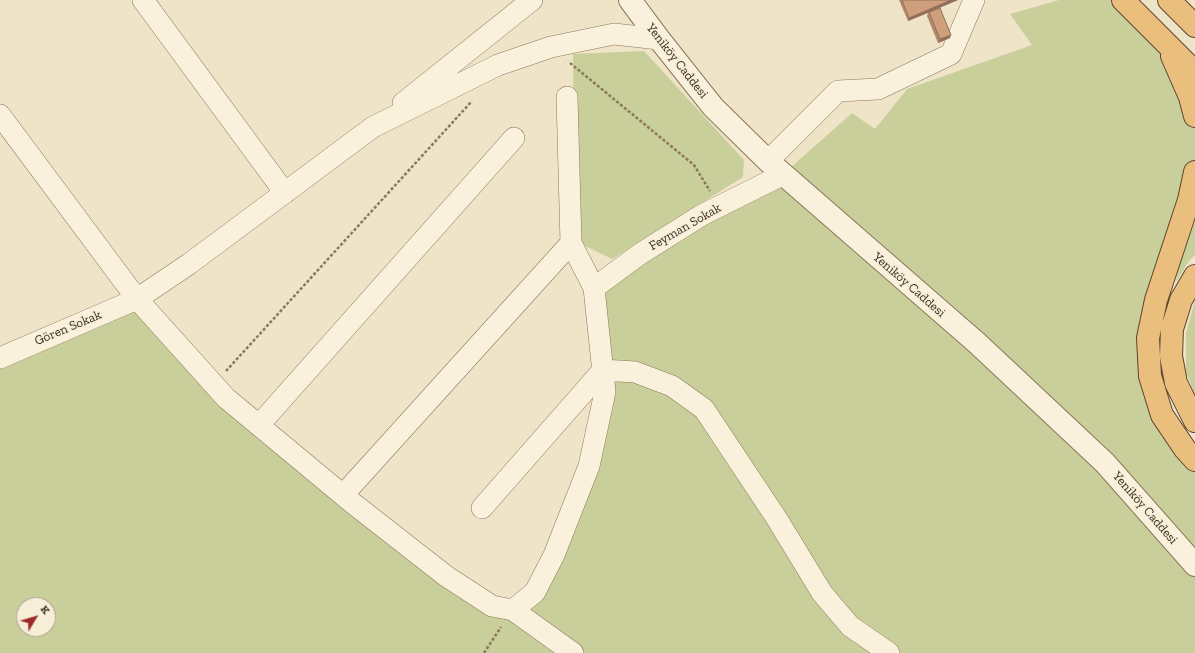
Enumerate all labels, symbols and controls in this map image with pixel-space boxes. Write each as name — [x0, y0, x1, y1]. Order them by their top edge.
street label: Yeniköy Caddesi — [643, 20, 711, 102]
street label: Feyman Sokak — [646, 200, 724, 254]
street label: Yeniköy Caddesi — [869, 249, 949, 321]
street label: Gören Sokak — [32, 307, 104, 349]
street label: Yeniköy Caddesi — [1109, 468, 1181, 548]
north arrow — [16, 597, 56, 637]
text: K — [38, 603, 52, 617]

